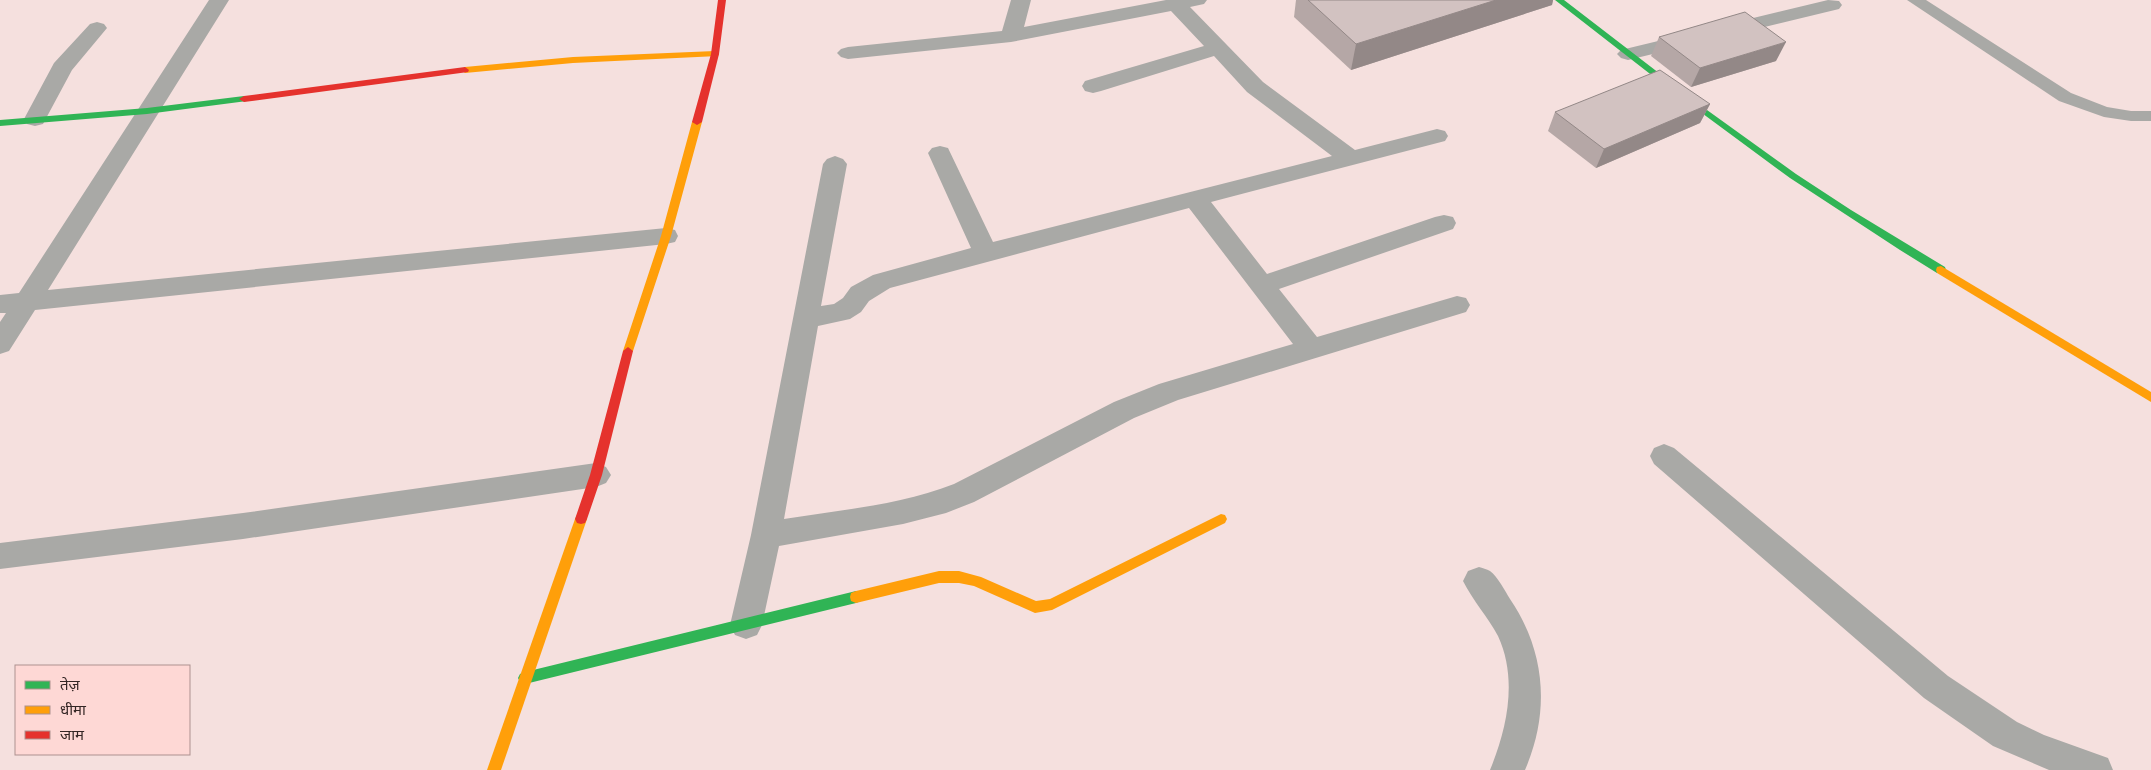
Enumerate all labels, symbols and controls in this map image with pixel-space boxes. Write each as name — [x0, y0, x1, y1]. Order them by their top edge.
legend — [15, 665, 190, 755]
text: तेज़ — [60, 676, 81, 694]
text: धीमा — [60, 701, 87, 719]
text: जाम — [60, 726, 85, 744]

